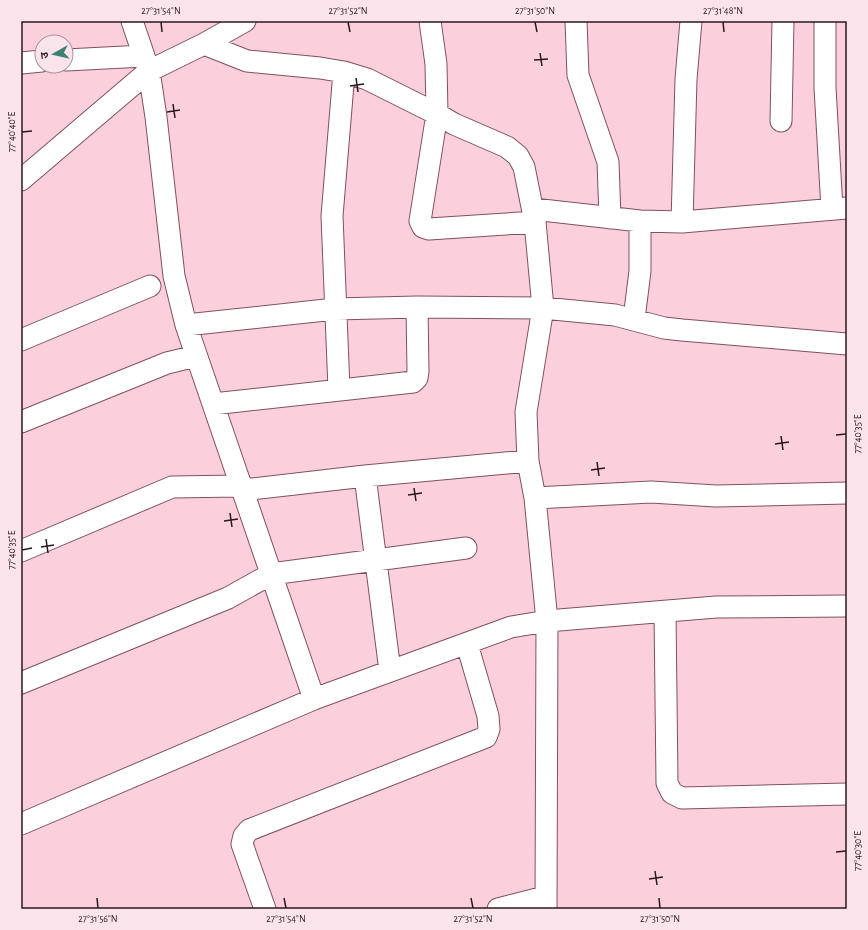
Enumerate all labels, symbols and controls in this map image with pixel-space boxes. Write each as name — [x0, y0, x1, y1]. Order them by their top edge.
text: 27°31'54"N — [141, 6, 181, 16]
text: 27°31'52"N — [328, 6, 368, 16]
text: 27°31'50"N — [515, 6, 555, 16]
text: 27°31'48"N — [703, 6, 743, 16]
north arrow — [34, 34, 74, 74]
text: उ — [39, 51, 50, 59]
text: 77°40'40"E — [7, 111, 17, 152]
text: 77°40'35"E — [853, 414, 863, 453]
text: 77°40'35"E — [7, 530, 17, 569]
text: 77°40'30"E — [853, 831, 863, 871]
text: 27°31'56"N — [78, 914, 118, 924]
text: 27°31'54"N — [266, 914, 306, 924]
text: 27°31'52"N — [453, 914, 493, 924]
text: 27°31'50"N — [640, 914, 680, 924]

